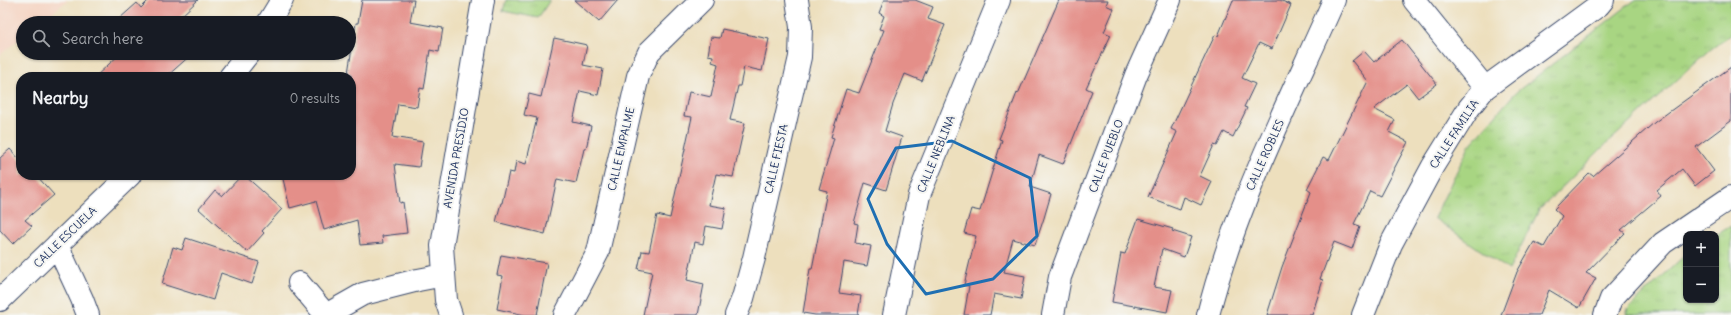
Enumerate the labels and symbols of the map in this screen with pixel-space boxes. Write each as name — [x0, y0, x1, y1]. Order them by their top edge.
street label: CALLE FAMILIA — [1426, 97, 1482, 171]
street label: CALLE EMPALME — [605, 106, 637, 192]
street label: AVENIDA PRESIDIO — [440, 107, 472, 209]
street label: CALLE NEBLINA — [914, 113, 958, 195]
street label: CALLE PUEBLO — [1086, 117, 1126, 195]
street label: CALLE ROBLES — [1243, 117, 1287, 193]
street label: CALLE FIESTA — [761, 123, 791, 195]
street label: CALLE ESCUELA — [31, 203, 99, 271]

